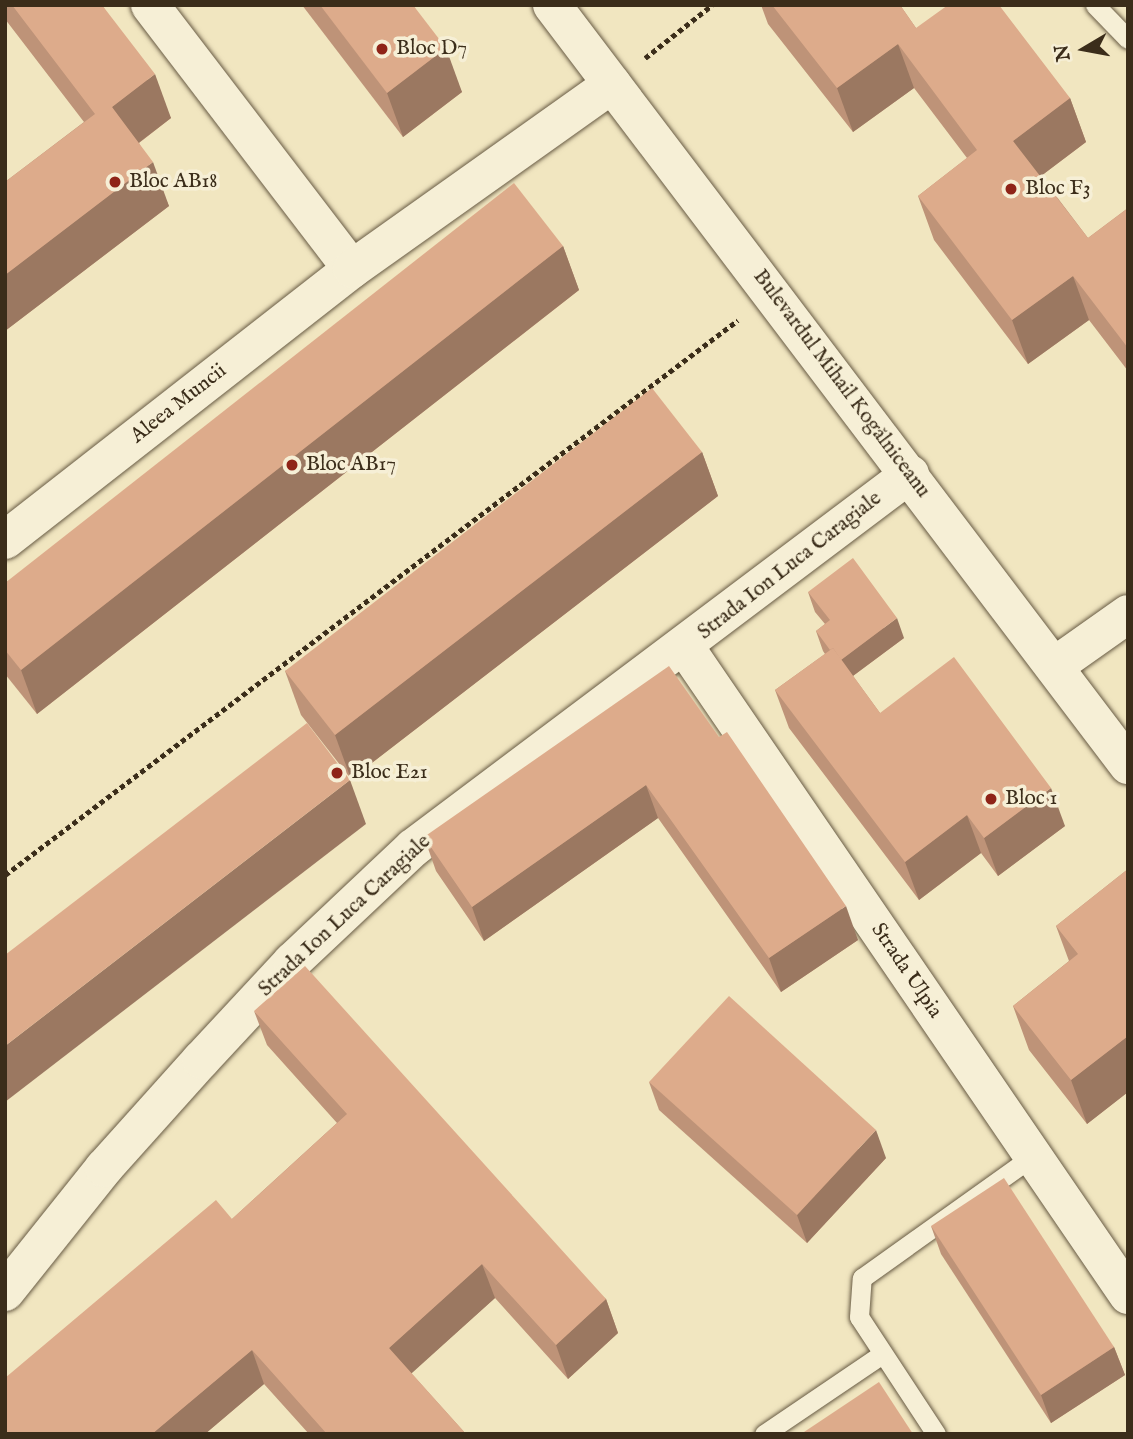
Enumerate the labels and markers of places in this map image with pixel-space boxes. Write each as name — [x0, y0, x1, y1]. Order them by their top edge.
place label: Bloc D7 — [396, 36, 467, 62]
marker: Bloc D7 — [374, 41, 390, 57]
place label: Bloc AB18 — [129, 169, 218, 195]
marker: Bloc AB18 — [107, 174, 123, 190]
place label: Bloc F3 — [1025, 176, 1091, 202]
marker: Bloc F3 — [1003, 181, 1019, 197]
place label: Bloc AB17 — [306, 452, 396, 478]
marker: Bloc AB17 — [284, 457, 300, 473]
place label: Bloc E21 — [351, 760, 428, 786]
marker: Bloc E21 — [329, 765, 345, 781]
place label: Bloc 1 — [1005, 786, 1057, 812]
marker: Bloc 1 — [983, 791, 999, 807]

